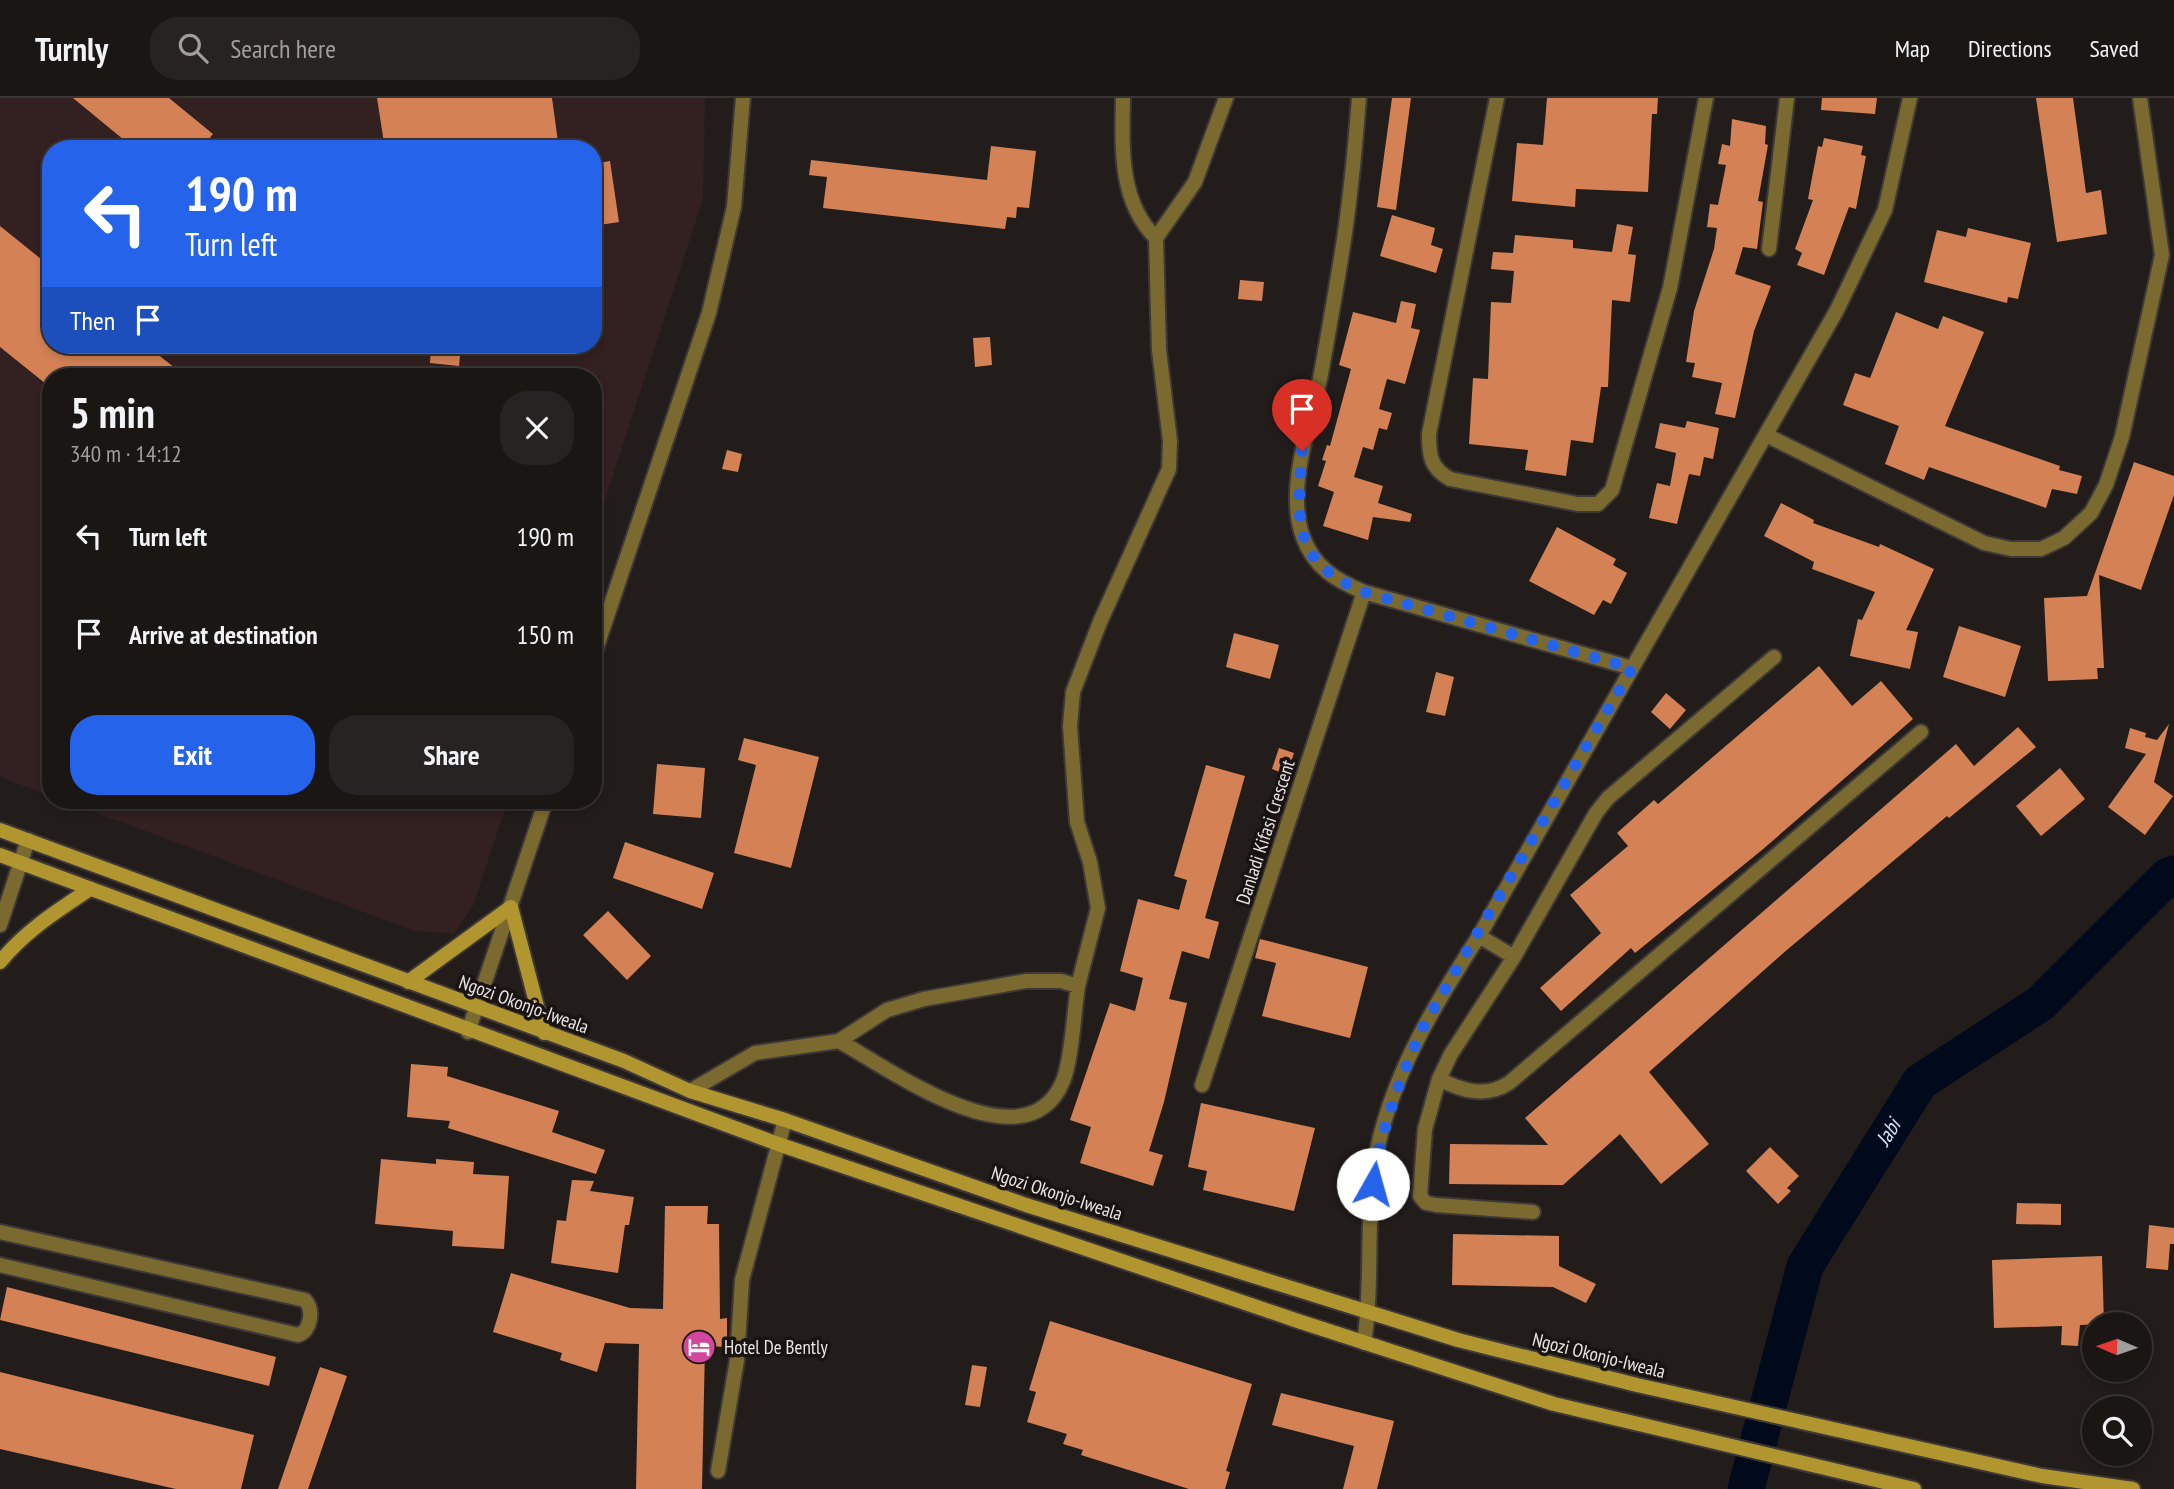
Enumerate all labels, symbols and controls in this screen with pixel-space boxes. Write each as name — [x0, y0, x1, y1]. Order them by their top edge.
search box — [150, 17, 640, 80]
text: Turnly — [35, 27, 108, 70]
icon: search — [174, 29, 212, 67]
text: Search here — [230, 32, 336, 65]
text: Map — [1895, 33, 1930, 64]
text: Directions — [1968, 33, 2052, 64]
text: Saved — [2090, 33, 2139, 64]
text: 190 m — [185, 161, 298, 225]
icon: left — [70, 168, 161, 259]
text: Turn left — [185, 223, 277, 265]
icon: arrive — [129, 301, 167, 339]
text: Then — [70, 304, 115, 337]
pin — [1272, 379, 1332, 451]
text: 5 min — [70, 385, 155, 440]
icon: arrive — [1283, 390, 1321, 428]
button: close — [500, 391, 574, 465]
text: 340 m · 14:12 — [70, 439, 182, 468]
icon: left — [70, 517, 108, 555]
text: Turn left — [129, 520, 207, 553]
text: 190 m — [516, 520, 574, 553]
icon: arrive — [70, 615, 108, 653]
text: Arrive at destination — [129, 618, 318, 651]
text: 150 m — [516, 618, 574, 651]
button: Exit — [70, 715, 315, 795]
button: Share — [329, 715, 574, 795]
street label: Danladi Kifasi Crescent — [1230, 756, 1300, 907]
street label: Ngozi Okonjo-Iweala — [456, 969, 592, 1039]
water label: Jabi — [1869, 1112, 1908, 1152]
position arrow — [1336, 1147, 1410, 1221]
street label: Ngozi Okonjo-Iweala — [988, 1161, 1126, 1225]
north arrow — [2082, 1312, 2152, 1382]
map controls — [2082, 1312, 2152, 1466]
street label: Ngozi Okonjo-Iweala — [1530, 1327, 1668, 1383]
hotel icon: Hotel De Bently — [680, 1328, 718, 1366]
place label: Hotel De Bently — [724, 1335, 828, 1359]
button: search — [2082, 1396, 2152, 1466]

